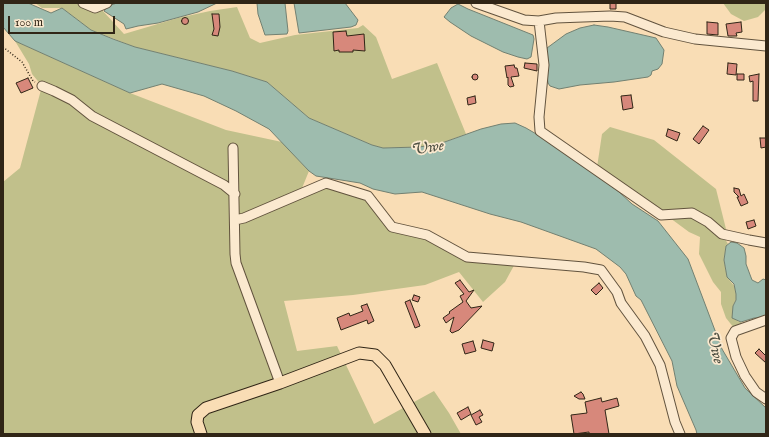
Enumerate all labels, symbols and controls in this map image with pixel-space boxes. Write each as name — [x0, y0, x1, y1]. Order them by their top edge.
scale bar — [10, 8, 117, 34]
text: 100 m — [15, 15, 43, 30]
water label: Uwe — [411, 137, 445, 161]
water label: Uwe — [701, 330, 727, 366]

